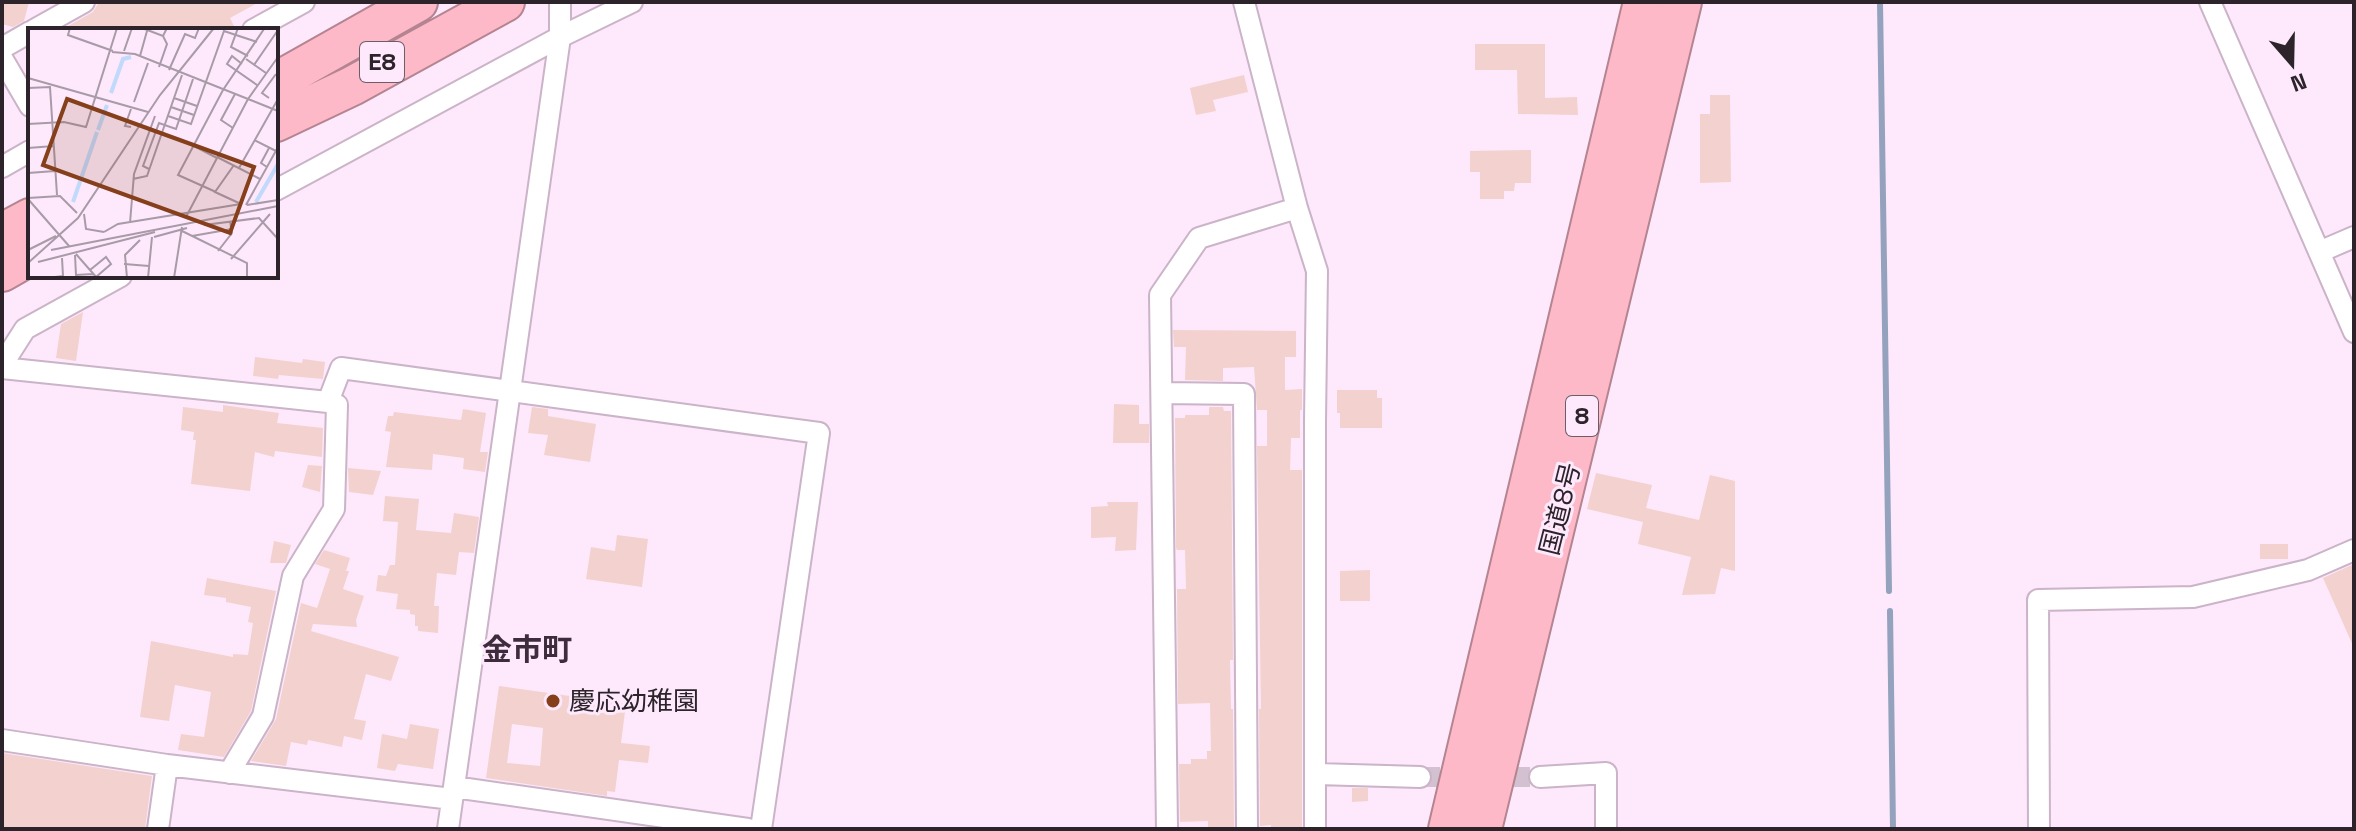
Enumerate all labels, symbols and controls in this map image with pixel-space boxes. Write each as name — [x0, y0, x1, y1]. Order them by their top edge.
north arrow — [2252, 24, 2332, 104]
inset map — [28, 28, 278, 278]
road number: E8 — [360, 42, 404, 82]
text: N — [2287, 67, 2311, 98]
road number: 8 — [1566, 396, 1598, 436]
street label: 国道8号 — [1532, 459, 1588, 559]
district label: 金市町 — [482, 630, 572, 669]
place label: 慶応幼稚園 — [569, 684, 699, 718]
marker: 慶応幼稚園 — [544, 692, 562, 710]

